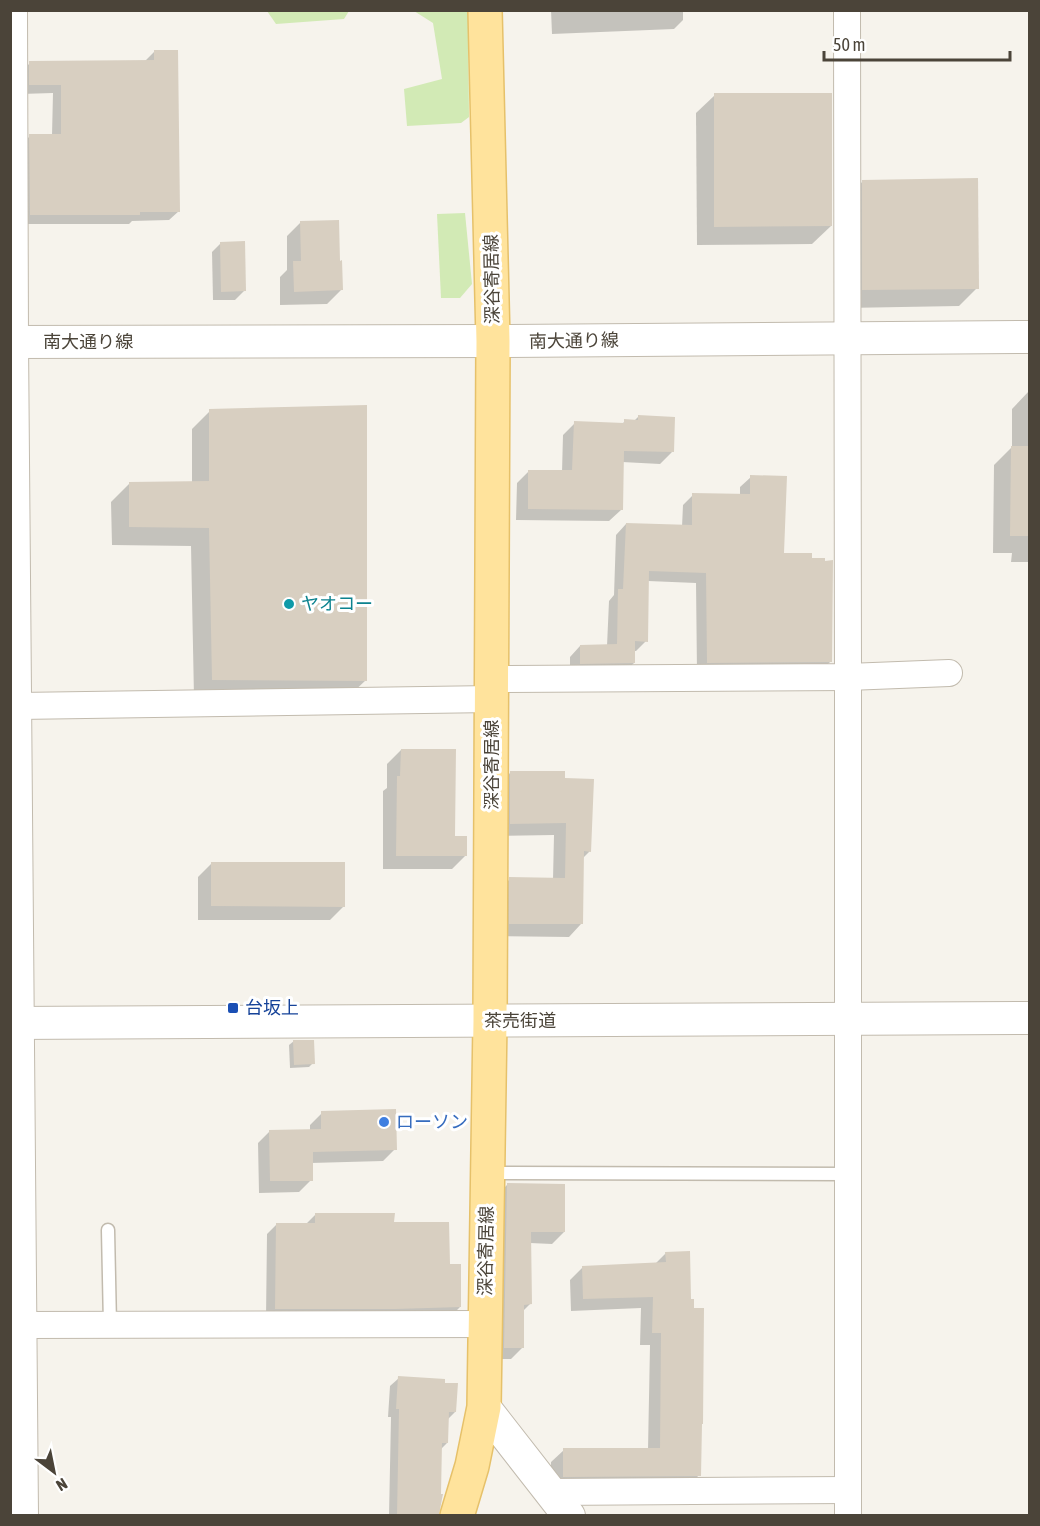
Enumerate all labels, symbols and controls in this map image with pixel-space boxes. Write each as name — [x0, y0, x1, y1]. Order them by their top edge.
scale bar — [824, 24, 1010, 62]
text: 50 m — [833, 34, 865, 55]
street label: 深谷寄居線 — [480, 234, 503, 324]
street label: 南大通り線 — [529, 329, 619, 352]
street label: 南大通り線 — [43, 331, 133, 352]
place label: ヤオコー — [301, 593, 373, 614]
marker: ヤオコー — [282, 597, 296, 611]
street label: 深谷寄居線 — [481, 720, 502, 810]
place label: 台坂上 — [245, 997, 299, 1018]
marker: 台坂上 — [226, 1001, 240, 1015]
street label: 茶売街道 — [484, 1010, 556, 1031]
place label: ローソン — [396, 1111, 468, 1132]
marker: ローソン — [377, 1115, 391, 1129]
street label: 深谷寄居線 — [474, 1206, 497, 1296]
north arrow — [24, 1442, 84, 1502]
text: N — [53, 1475, 71, 1495]

